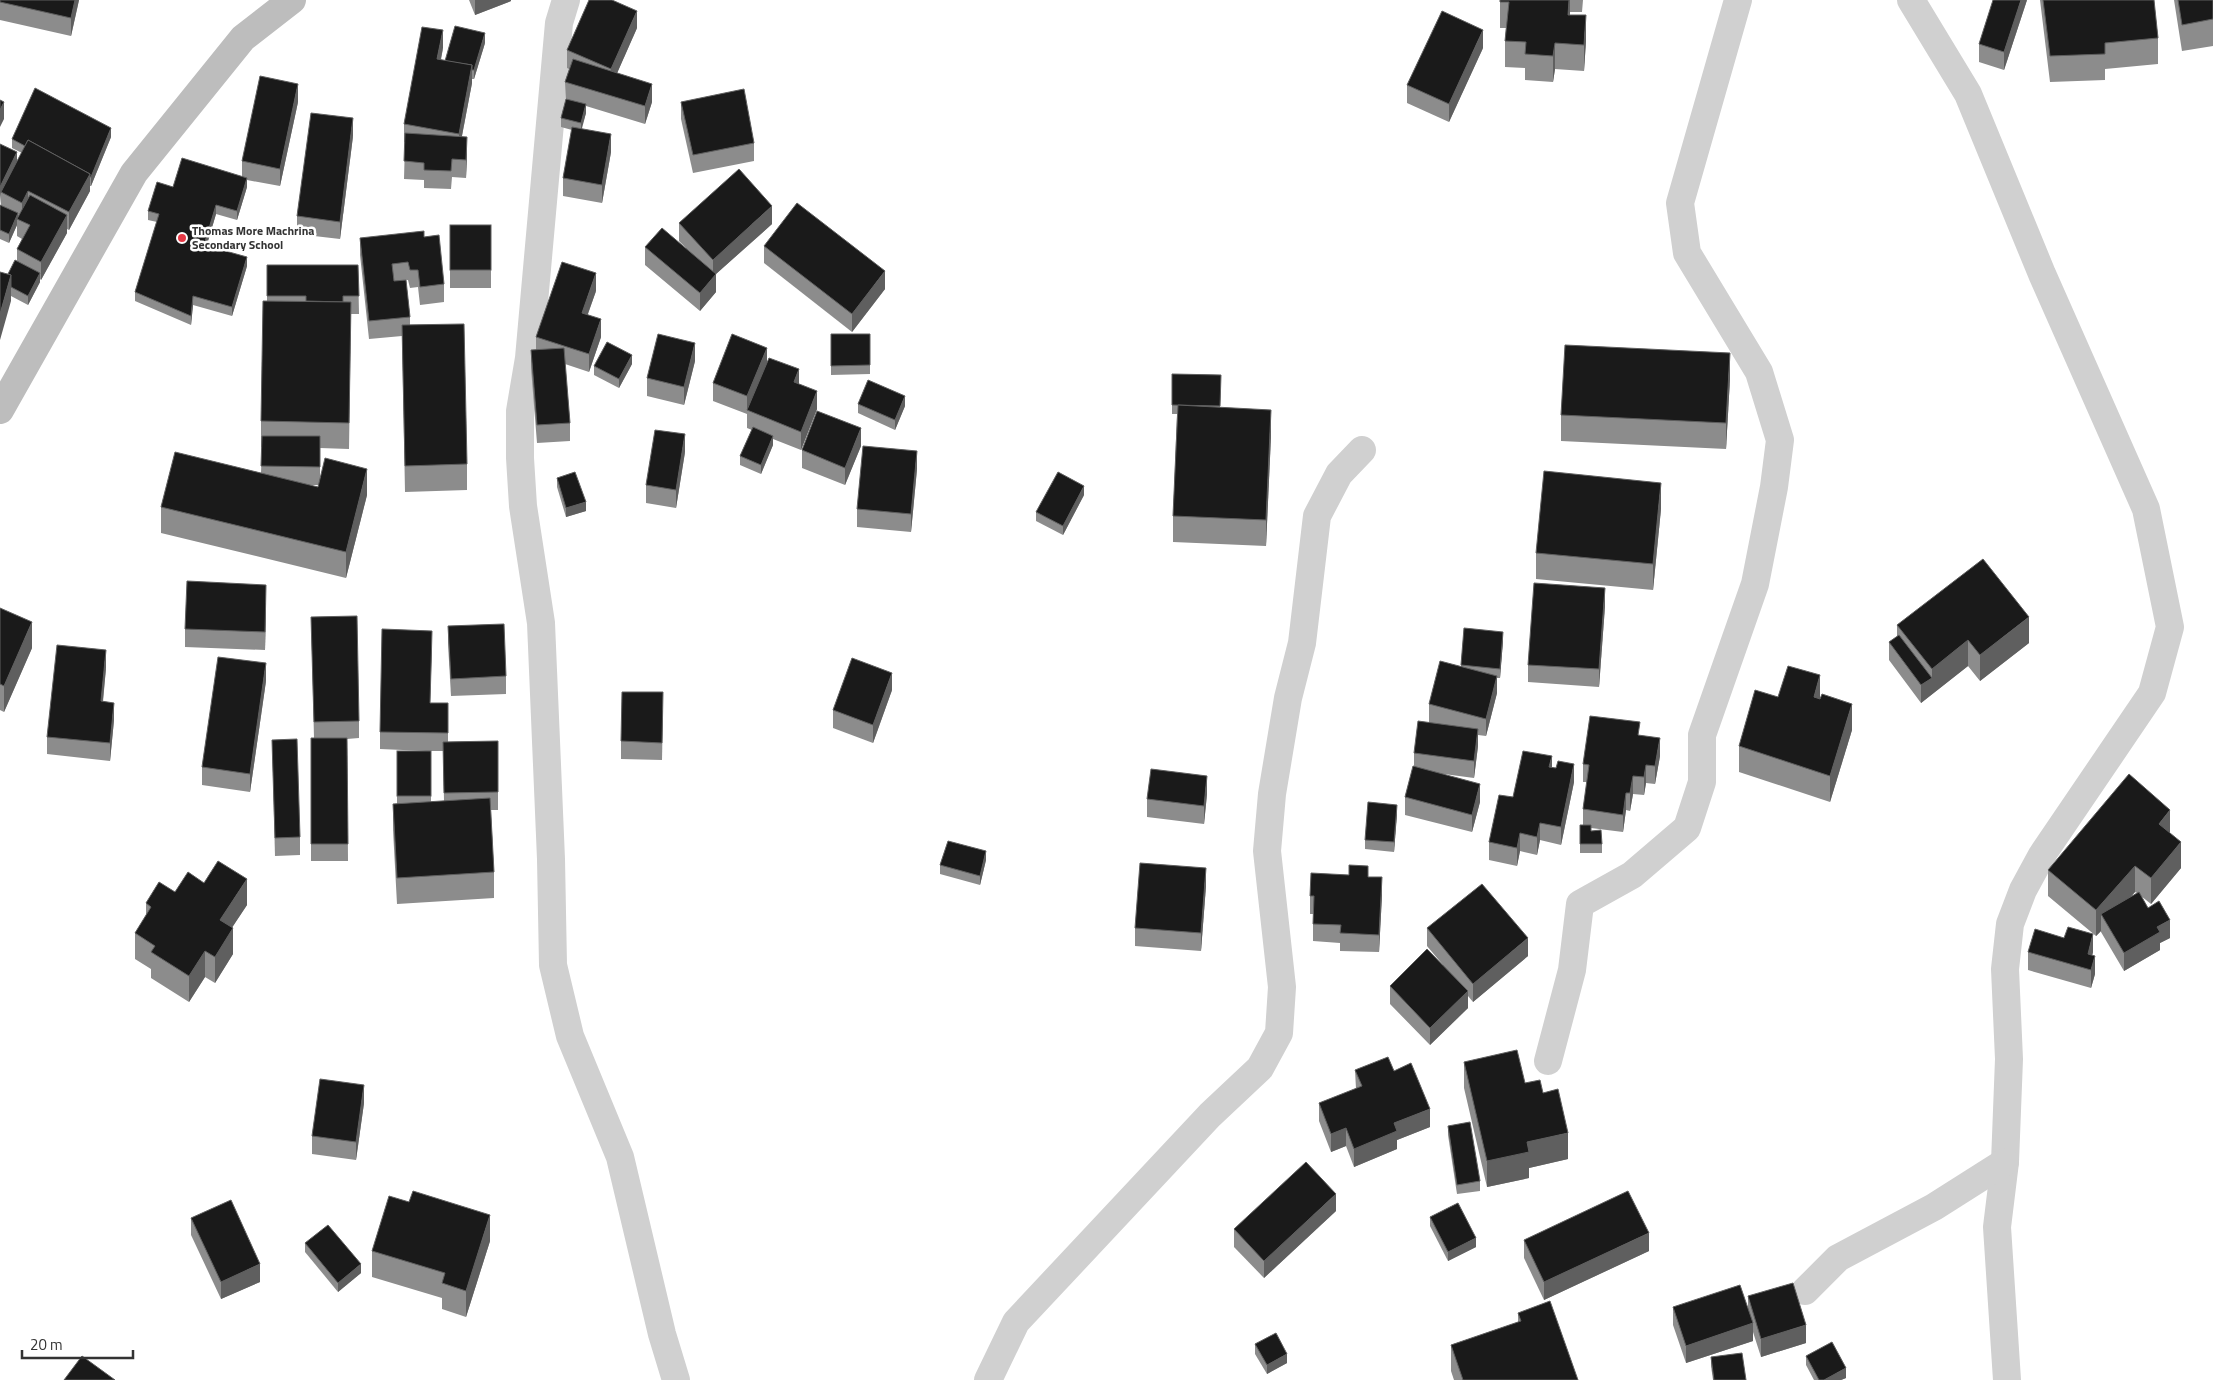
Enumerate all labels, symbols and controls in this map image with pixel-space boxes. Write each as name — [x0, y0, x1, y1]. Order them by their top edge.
place label: Thomas More Machrina Secondary School — [192, 221, 314, 254]
marker: Thomas More Machrina Secondary School — [176, 232, 188, 244]
scale bar — [22, 1328, 134, 1360]
text: 20 m — [30, 1333, 63, 1356]

